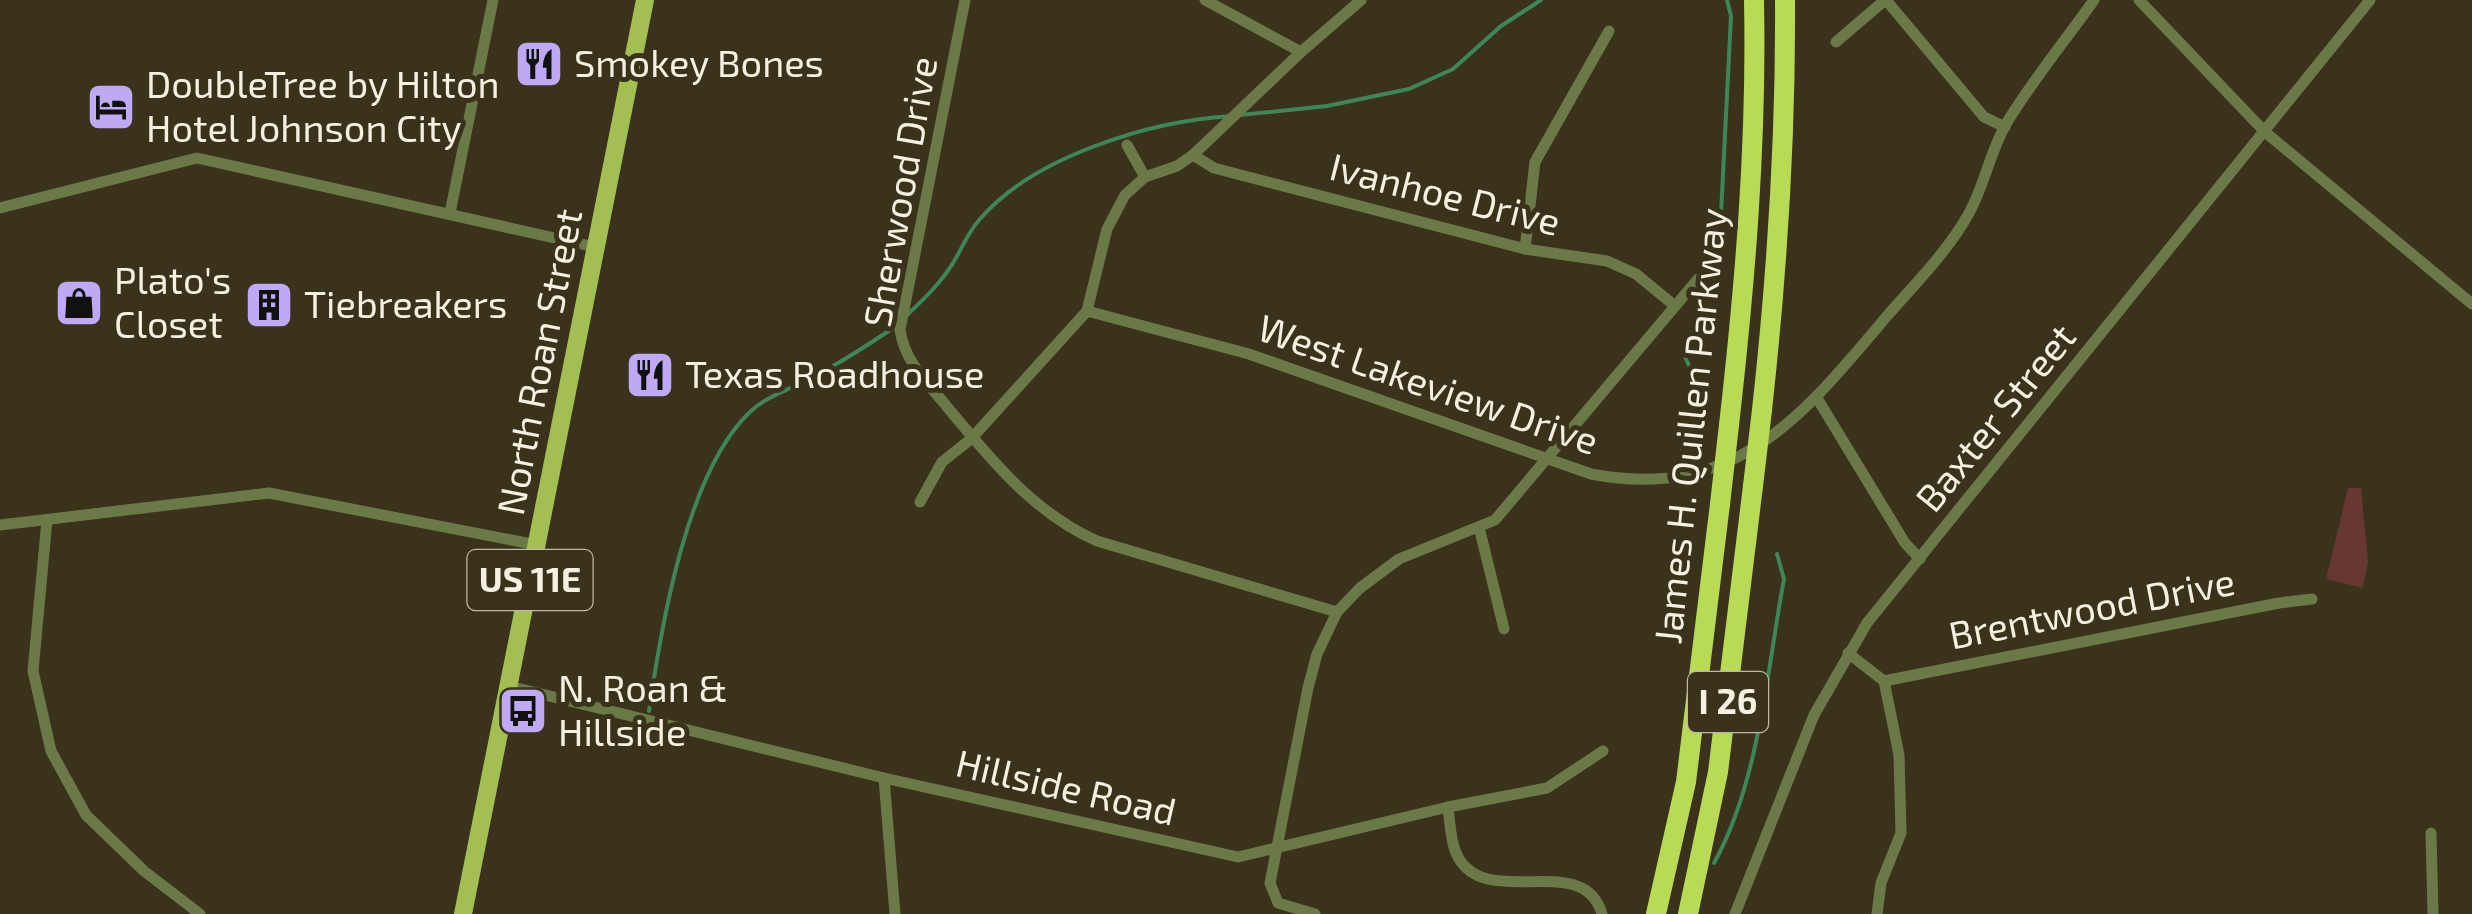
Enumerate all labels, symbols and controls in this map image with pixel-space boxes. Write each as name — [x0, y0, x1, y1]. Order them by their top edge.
restaurant icon: Smokey Bones — [513, 38, 565, 90]
place label: Smokey Bones — [574, 39, 824, 85]
street label: Sherwood Drive — [853, 53, 945, 331]
place label: DoubleTree by Hilton Hotel Johnson City — [146, 60, 500, 150]
hotel icon: DoubleTree by Hilton Hotel Johnson City — [85, 81, 137, 133]
street label: Ivanhoe Drive — [1326, 142, 1565, 244]
street label: North Roan Street — [486, 205, 590, 518]
street label: James H. Quillen Parkway — [1643, 206, 1735, 646]
place label: Plato's Closet — [114, 256, 231, 346]
shop icon: Plato's Closet — [53, 277, 105, 329]
building icon: Tiebreakers — [243, 279, 295, 331]
place label: Tiebreakers — [304, 280, 507, 326]
street label: West Lakeview Drive — [1253, 303, 1605, 463]
street label: Baxter Street — [1905, 314, 2084, 520]
restaurant icon: Texas Roadhouse — [624, 349, 676, 401]
place label: Texas Roadhouse — [685, 350, 984, 396]
road number: US 11E — [468, 550, 592, 610]
street label: Brentwood Drive — [1945, 557, 2238, 657]
place label: N. Roan & Hillside — [558, 664, 728, 754]
road number: I 26 — [1688, 672, 1768, 732]
bus stop icon: N. Roan & Hillside — [497, 685, 549, 737]
street label: Hillside Road — [952, 738, 1181, 834]

